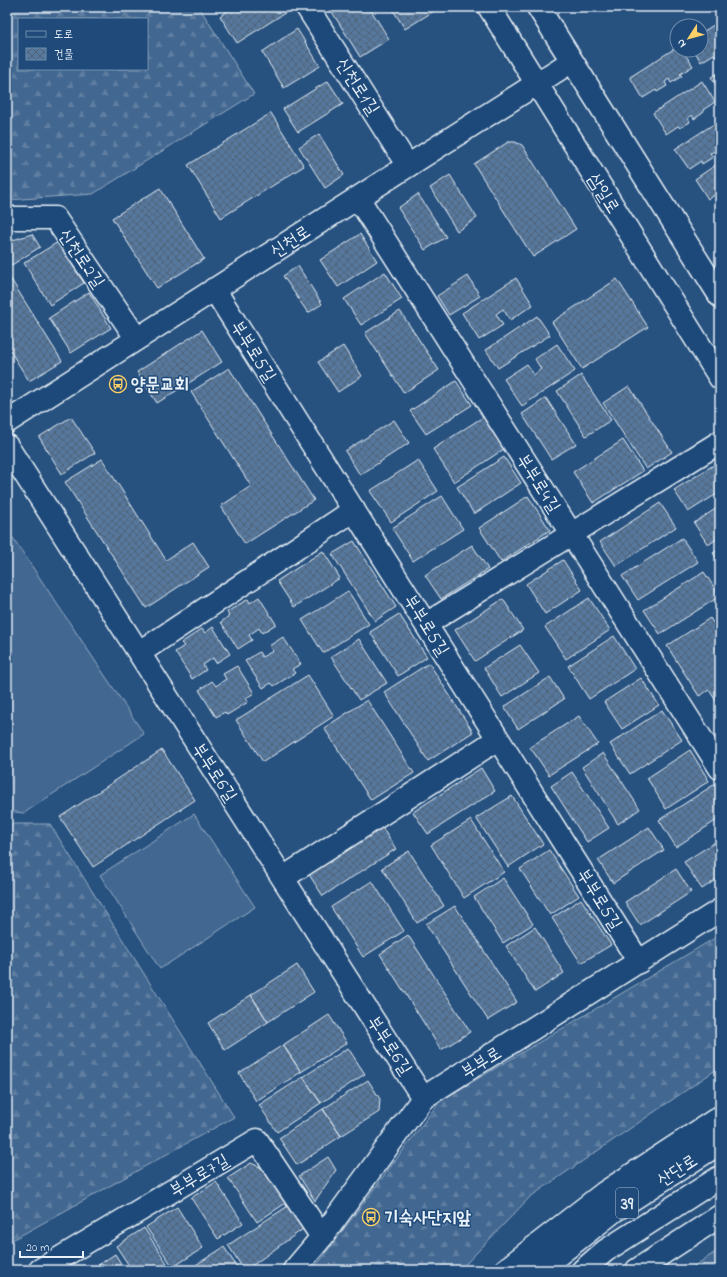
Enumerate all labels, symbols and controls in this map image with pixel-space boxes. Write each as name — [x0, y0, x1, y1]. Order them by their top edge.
legend — [18, 18, 148, 70]
north arrow — [669, 18, 709, 58]
text: 도로 — [54, 26, 73, 44]
text: N — [673, 36, 690, 51]
text: 건물 — [54, 46, 74, 64]
street label: 신천로1길 — [328, 53, 385, 121]
street label: 삼일로 — [580, 169, 625, 219]
street label: 신천로 — [266, 220, 316, 265]
street label: 신천로2길 — [51, 224, 110, 295]
street label: 부부로5길 — [223, 316, 282, 388]
place label: 양문교회 — [131, 373, 189, 399]
bus stop icon: 양문교회 — [108, 374, 128, 394]
street label: 부부로4길 — [509, 449, 566, 519]
street label: 부부로5길 — [396, 590, 455, 662]
street label: 부부로6길 — [184, 738, 242, 808]
street label: 부부로5길 — [569, 864, 628, 936]
street label: 부부로6길 — [359, 1011, 417, 1081]
street label: 부부로 — [457, 1041, 507, 1086]
street label: 부부로7길 — [165, 1148, 235, 1205]
street label: 산단로 — [653, 1149, 703, 1194]
road number: 39 — [616, 1188, 638, 1218]
place label: 기숙사단지앞 — [384, 1206, 471, 1232]
bus stop icon: 기숙사단지앞 — [361, 1207, 381, 1227]
scale bar — [20, 1233, 83, 1259]
text: 20 m — [26, 1239, 49, 1257]

